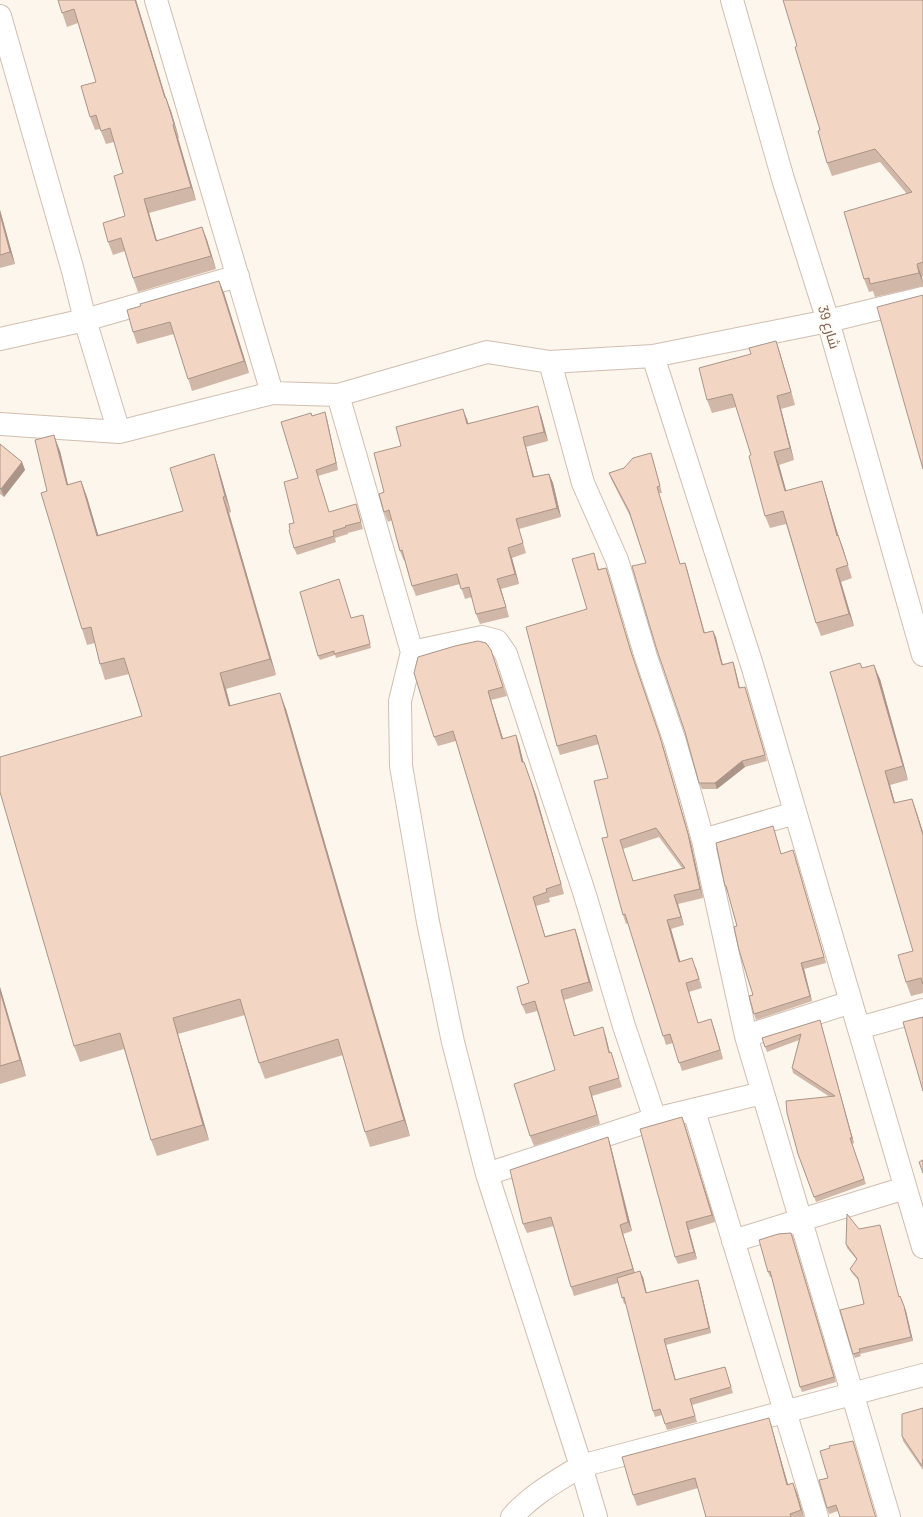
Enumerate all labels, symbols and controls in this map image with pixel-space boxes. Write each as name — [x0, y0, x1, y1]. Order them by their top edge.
street label: شارع 39 — [814, 303, 844, 351]

